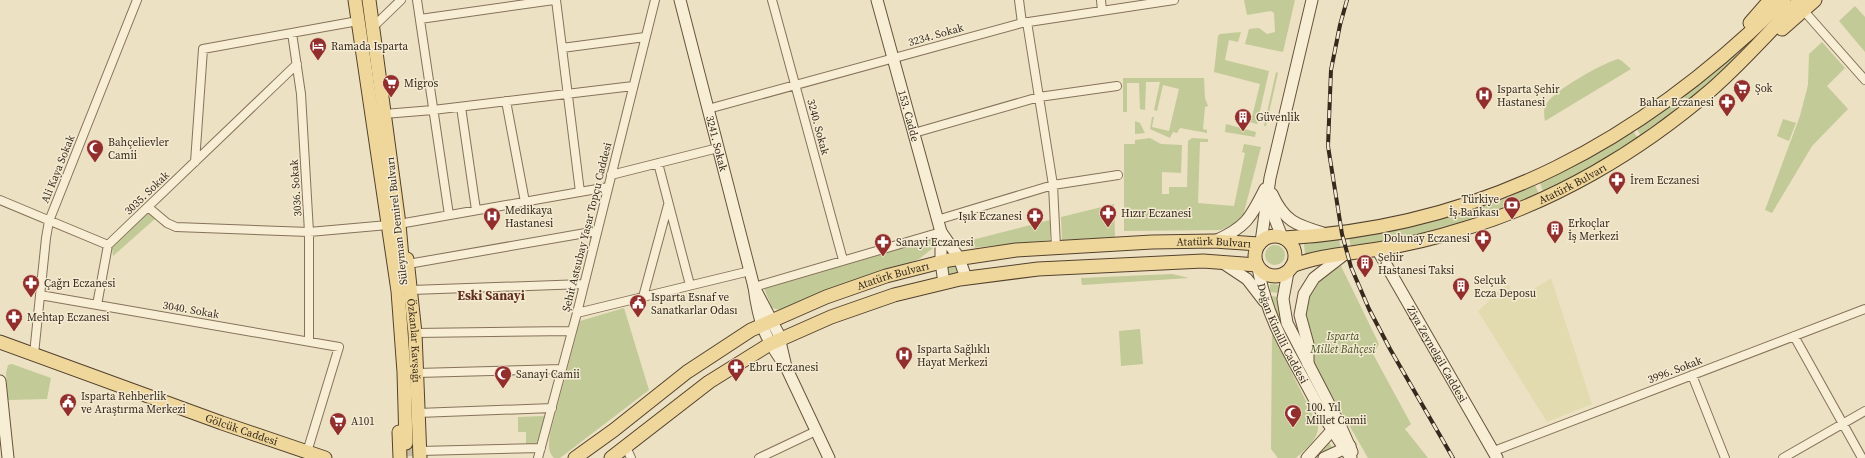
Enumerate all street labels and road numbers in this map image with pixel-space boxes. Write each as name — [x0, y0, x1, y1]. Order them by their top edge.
street label: 3234. Sokak — [907, 20, 966, 50]
street label: 153. Cadde — [895, 88, 923, 144]
street label: 3240. Sokak — [803, 97, 833, 157]
street label: 3241. Sokak — [703, 114, 732, 174]
street label: Ali Kaya Sokak — [38, 132, 79, 205]
street label: Şehit Astsubay Yaşar Topçu Caddesi — [559, 141, 615, 313]
street label: Süleyman Demirel Bulvarı — [383, 156, 411, 286]
street label: 3036. Sokak — [286, 158, 305, 217]
street label: Atatürk Bulvarı — [1536, 160, 1609, 207]
street label: 3035. Sokak — [121, 167, 173, 218]
street label: Atatürk Bulvarı — [1176, 233, 1251, 251]
street label: Atatürk Bulvarı — [855, 258, 930, 293]
street label: Doğan Kimilli Caddesi — [1254, 281, 1312, 386]
street label: 3040. Sokak — [162, 298, 221, 323]
street label: Özkanlar Kavşağı — [404, 298, 424, 383]
street label: Ziya Zeynelgil Caddesi — [1404, 303, 1471, 405]
street label: 3996. Sokak — [1646, 352, 1705, 387]
street label: Gölcük Caddesi — [203, 410, 280, 449]

